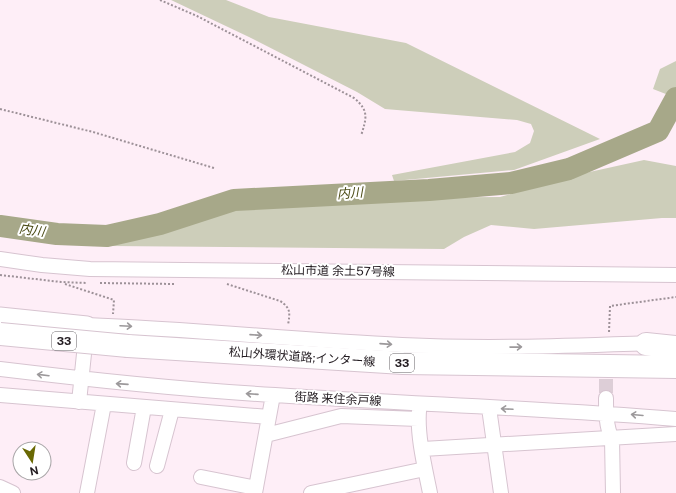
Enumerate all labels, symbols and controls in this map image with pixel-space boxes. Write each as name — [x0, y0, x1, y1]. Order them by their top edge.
water label: 内川 — [337, 184, 365, 201]
water label: 内川 — [18, 221, 48, 240]
street label: 松山市道 余土57号線 — [281, 263, 395, 279]
one-way arrow — [119, 323, 132, 330]
one-way arrow — [249, 331, 262, 338]
road number: 33 — [52, 332, 76, 350]
one-way arrow — [379, 341, 392, 348]
one-way arrow — [509, 343, 522, 351]
street label: 松山外環状道路;インター線 — [228, 345, 376, 369]
road number: 33 — [390, 354, 414, 372]
one-way arrow — [37, 371, 50, 379]
one-way arrow — [116, 380, 129, 387]
one-way arrow — [246, 390, 259, 397]
street label: 街路 来住余戸線 — [294, 390, 382, 408]
one-way arrow — [501, 405, 514, 412]
one-way arrow — [631, 412, 644, 419]
north arrow — [12, 441, 52, 481]
text: N — [29, 464, 40, 478]

